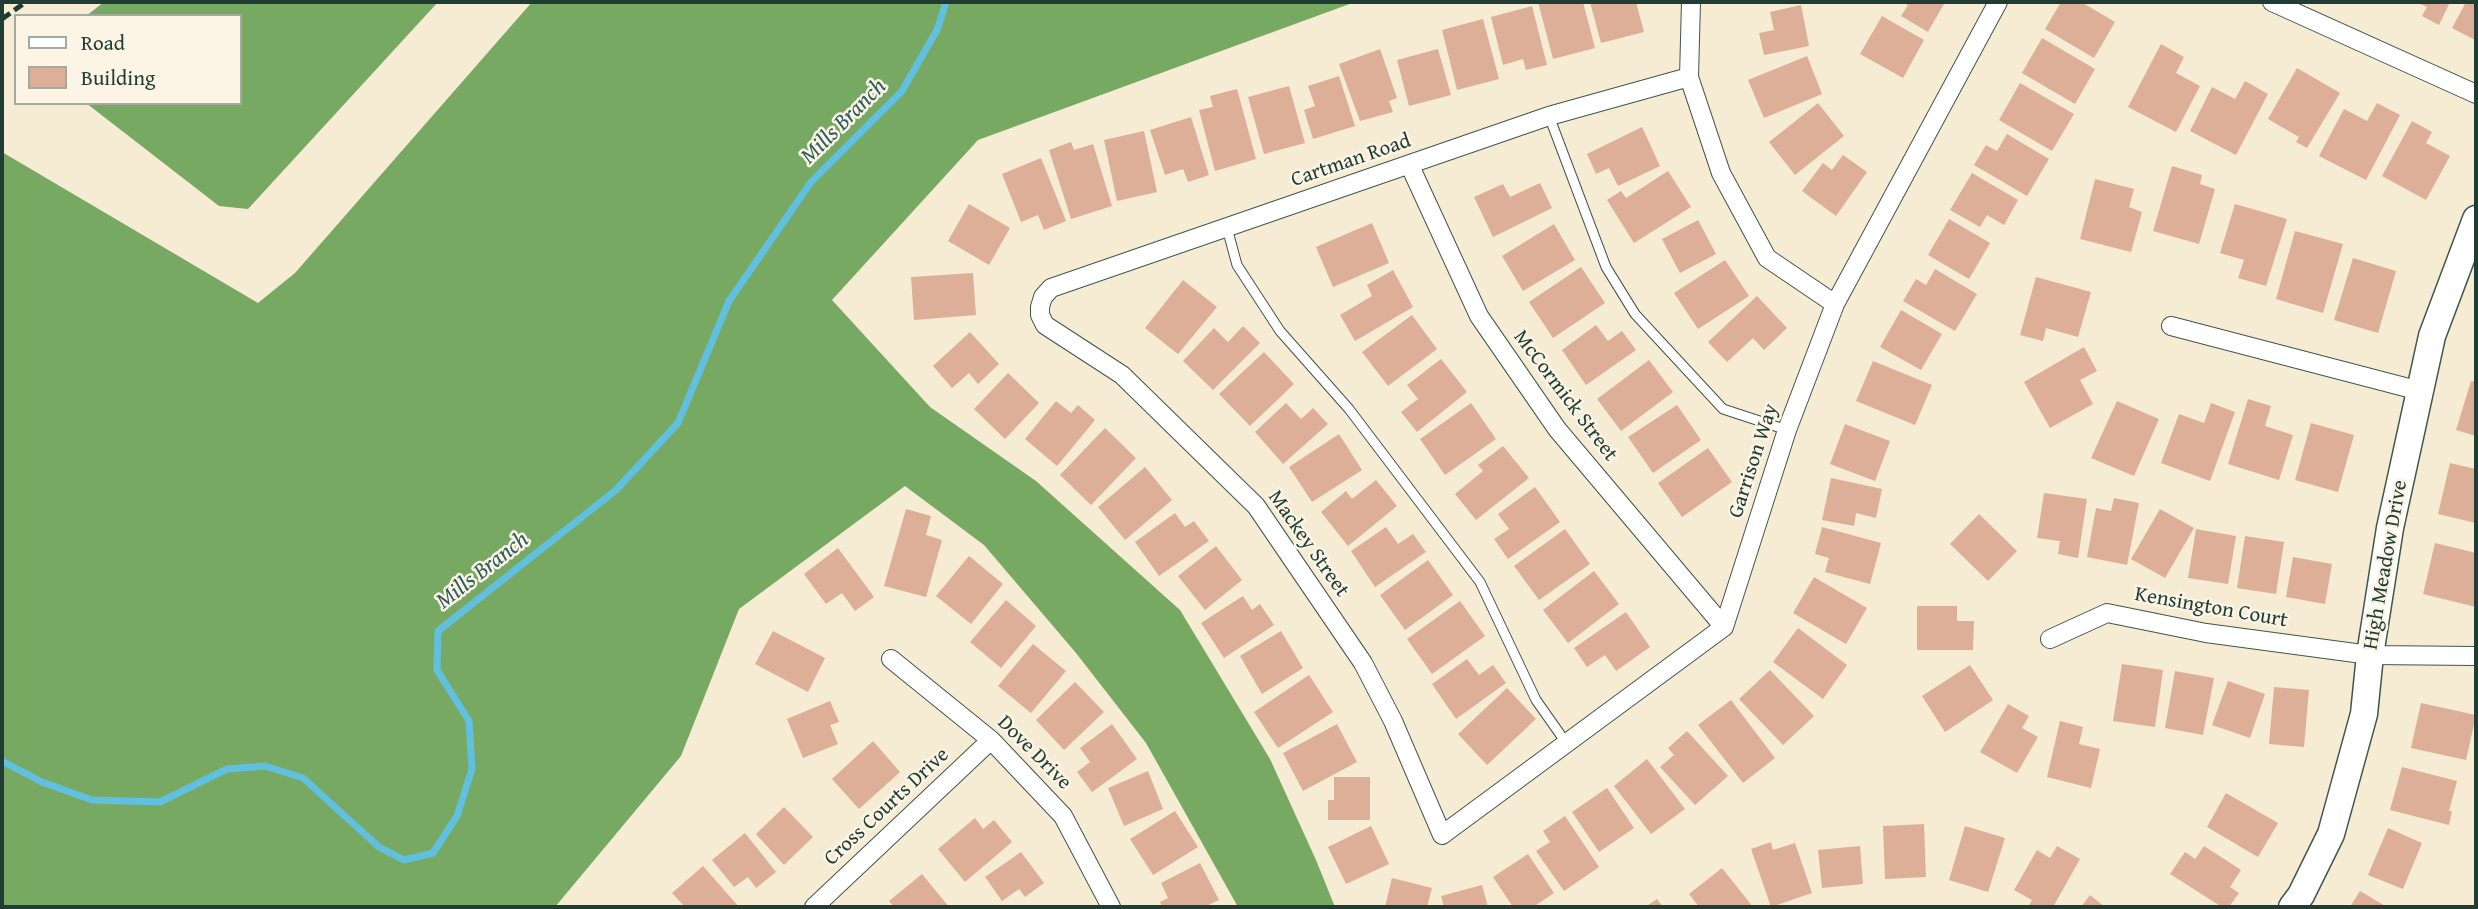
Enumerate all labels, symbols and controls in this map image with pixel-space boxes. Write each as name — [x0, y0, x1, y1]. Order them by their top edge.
legend — [14, 14, 242, 105]
text: Road — [81, 27, 125, 58]
text: Building — [81, 62, 155, 93]
water label: Mills Branch — [795, 73, 893, 171]
street label: Cartman Road — [1288, 129, 1414, 193]
street label: McCormick Street — [1507, 325, 1623, 467]
street label: Garrison Way — [1724, 401, 1784, 521]
street label: High Meadow Drive — [2359, 478, 2413, 652]
street label: Mackey Street — [1262, 486, 1354, 602]
water label: Mills Branch — [431, 526, 535, 616]
street label: Kensington Court — [2133, 582, 2289, 634]
street label: Dove Drive — [992, 711, 1076, 795]
street label: Cross Courts Drive — [819, 743, 955, 871]

